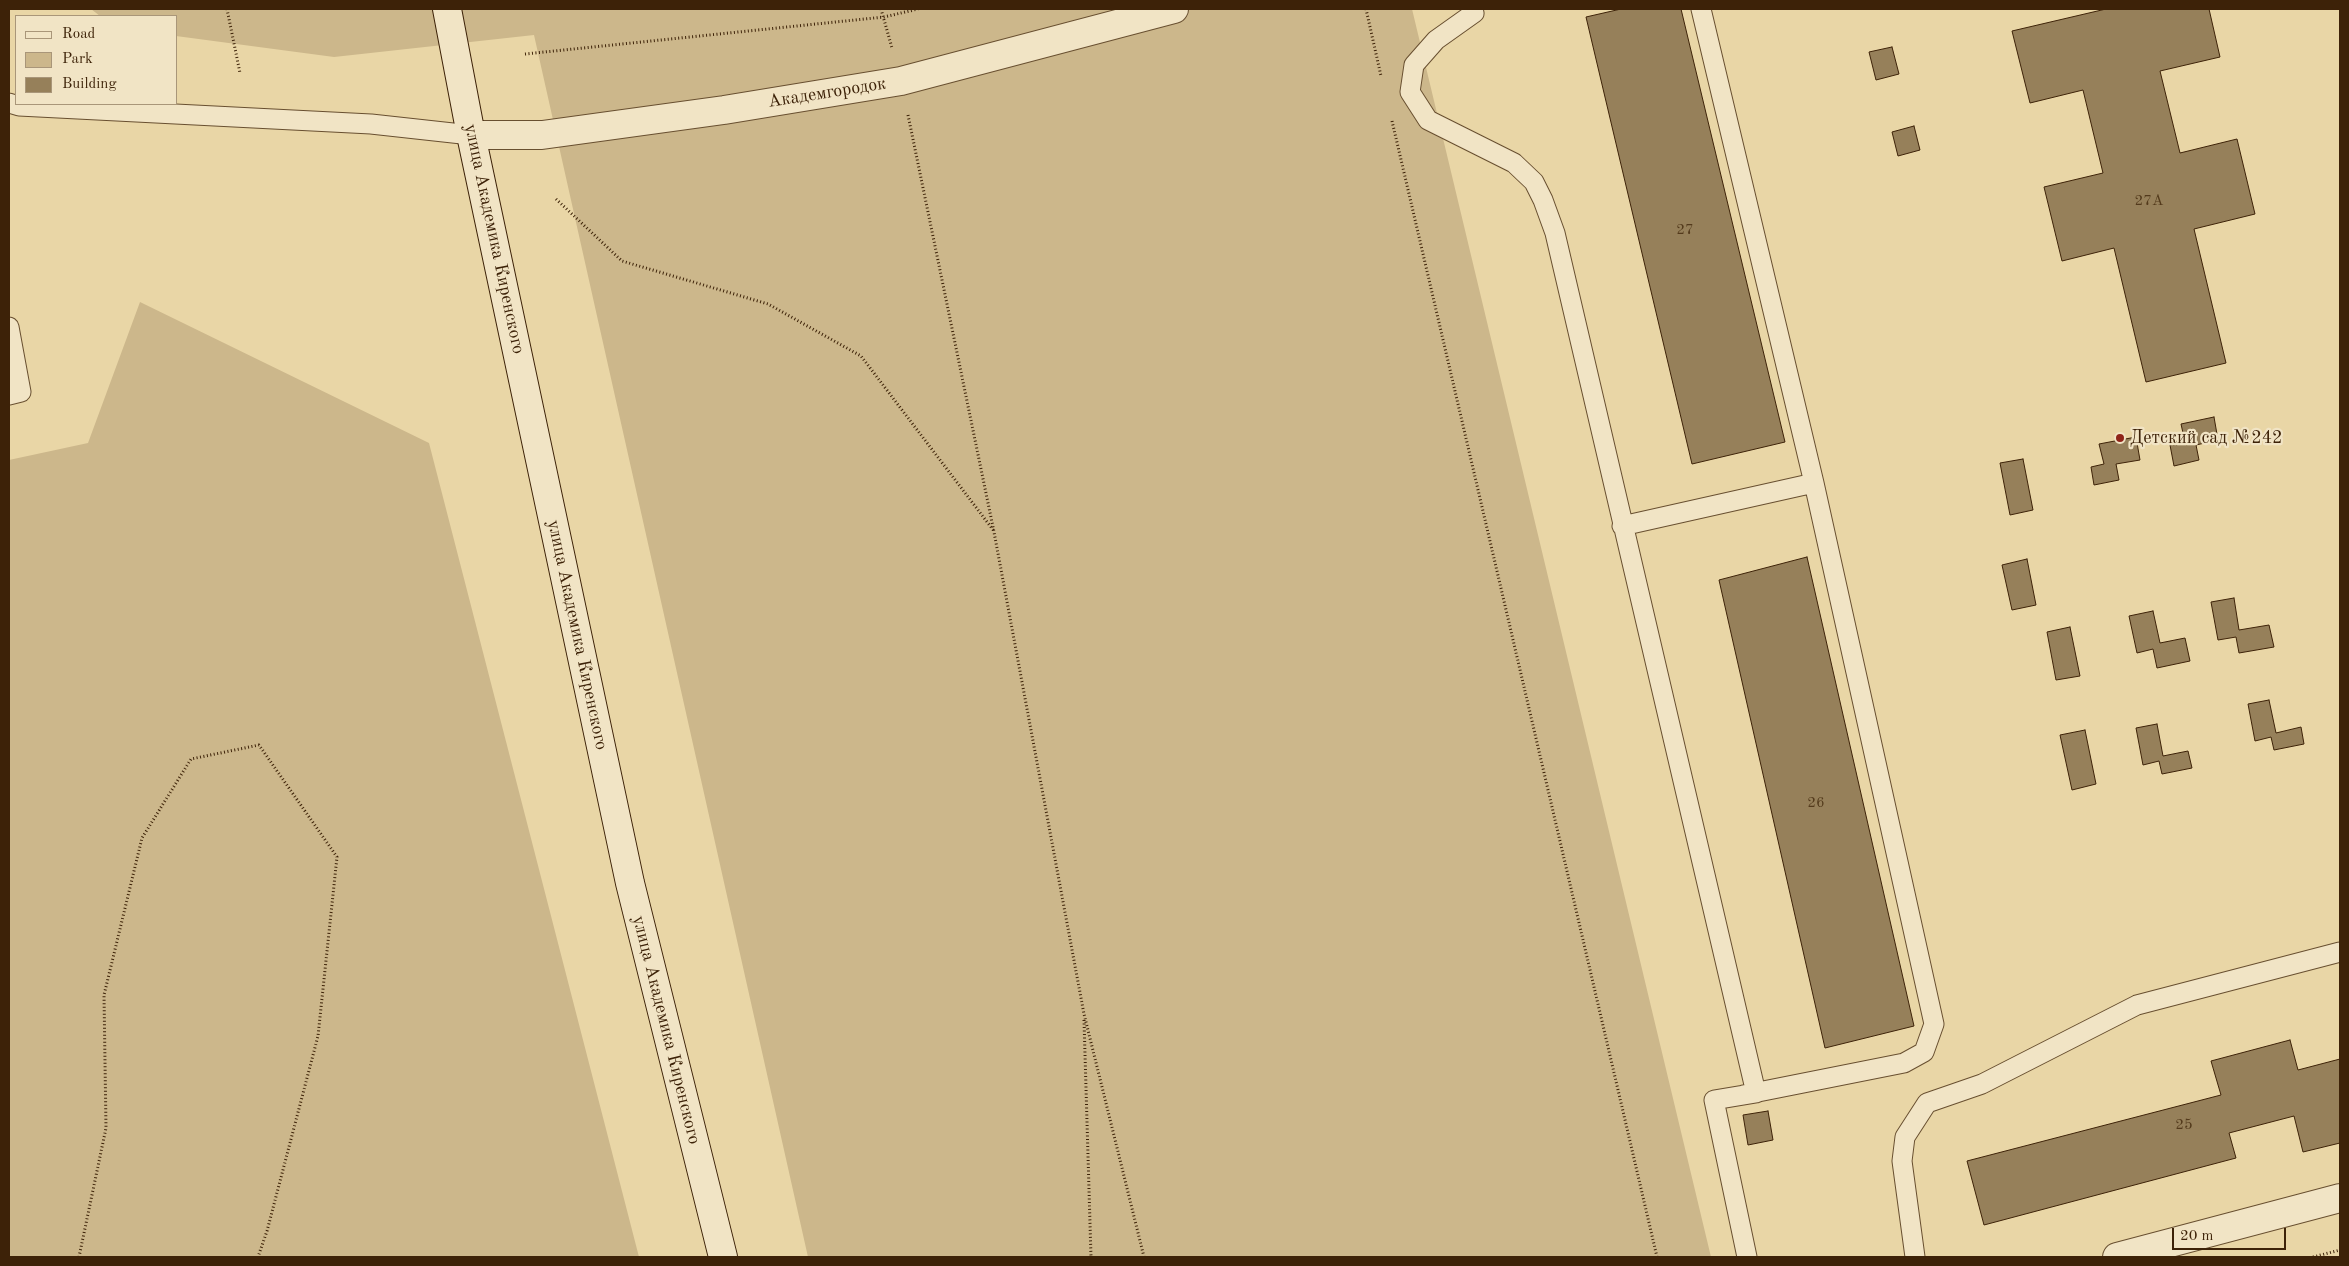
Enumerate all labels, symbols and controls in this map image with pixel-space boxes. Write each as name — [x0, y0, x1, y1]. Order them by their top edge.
legend — [15, 15, 178, 105]
text: Road — [62, 27, 95, 42]
text: Park — [62, 52, 93, 67]
street label: Академгородок — [766, 73, 888, 113]
text: Building — [62, 77, 117, 92]
street label: улица Академика Киренского — [459, 122, 529, 356]
house number: 27А — [2135, 192, 2163, 210]
house number: 27 — [1676, 221, 1694, 239]
place label: Детский сад №242 — [2130, 427, 2283, 449]
marker: Детский сад №242 — [2114, 432, 2126, 444]
street label: улица Академика Киренского — [542, 518, 612, 752]
house number: 26 — [1807, 794, 1825, 812]
street label: улица Академика Киренского — [627, 913, 705, 1147]
house number: 25 — [2175, 1116, 2193, 1134]
scale bar — [2174, 1218, 2288, 1250]
text: 20 m — [2180, 1229, 2214, 1244]

